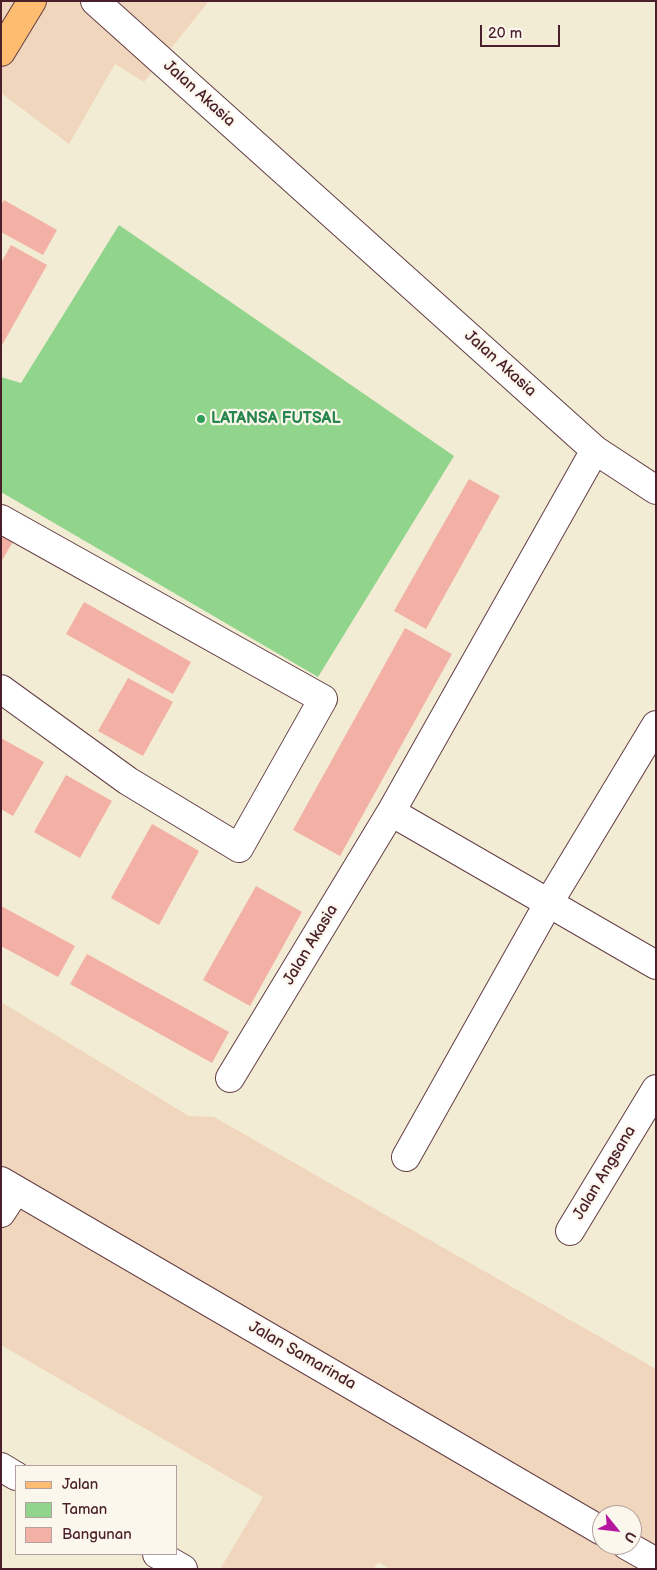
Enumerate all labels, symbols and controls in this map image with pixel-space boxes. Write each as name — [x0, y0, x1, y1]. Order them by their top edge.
scale bar — [482, 15, 562, 47]
text: 20 m — [488, 24, 522, 43]
street label: Jalan Akasia — [159, 57, 239, 131]
street label: Jalan Akasia — [460, 327, 540, 401]
place label: LATANSA FUTSAL — [211, 409, 341, 429]
marker: LATANSA FUTSAL — [195, 413, 207, 425]
street label: Jalan Akasia — [280, 901, 342, 989]
street label: Jalan Angsana — [569, 1123, 641, 1223]
street label: Jalan Samarinda — [245, 1318, 359, 1394]
legend — [15, 1465, 178, 1555]
text: Jalan — [62, 1475, 98, 1494]
text: Taman — [62, 1500, 107, 1519]
north arrow — [592, 1505, 642, 1555]
text: Bangunan — [62, 1525, 132, 1544]
text: U — [620, 1529, 640, 1546]

